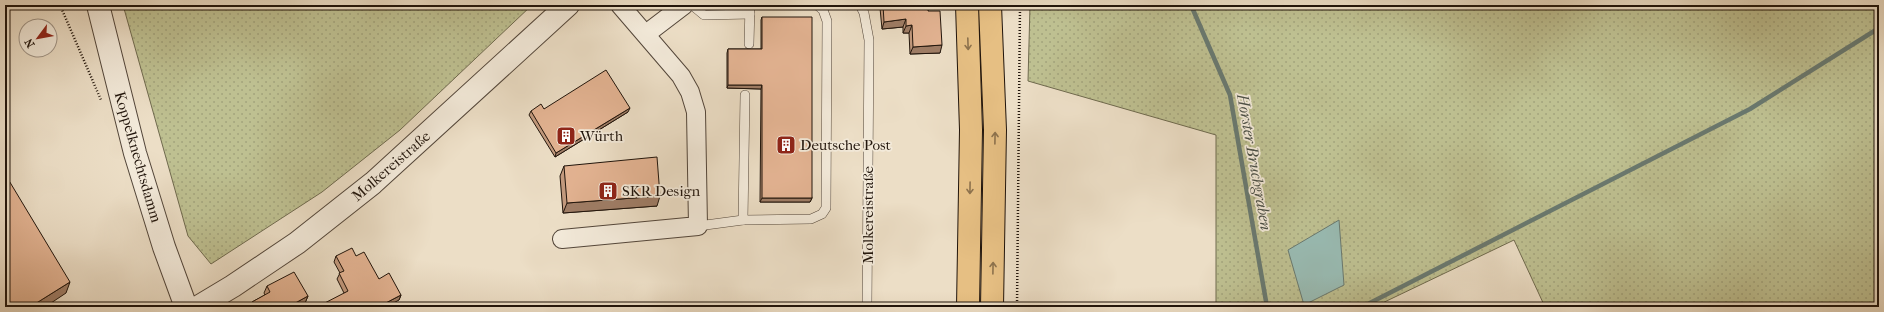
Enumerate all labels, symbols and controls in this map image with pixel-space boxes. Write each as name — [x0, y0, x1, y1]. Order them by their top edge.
north arrow — [18, 18, 58, 58]
text: N — [22, 36, 38, 50]
one-way arrow — [964, 37, 972, 50]
street label: Koppelknechtsdamm — [111, 89, 165, 225]
water label: Horster Bruchgraben — [1233, 92, 1276, 232]
building icon: Würth — [555, 125, 577, 147]
street label: Molkereistraße — [348, 127, 434, 205]
place label: Würth — [579, 127, 624, 145]
one-way arrow — [991, 132, 999, 145]
building icon: Deutsche Post — [775, 134, 797, 156]
place label: Deutsche Post — [800, 136, 892, 154]
street label: Molkereistraße — [859, 165, 877, 264]
building icon: SKR Design — [597, 180, 619, 202]
one-way arrow — [966, 181, 974, 194]
place label: SKR Design — [622, 182, 701, 200]
one-way arrow — [989, 262, 997, 275]

